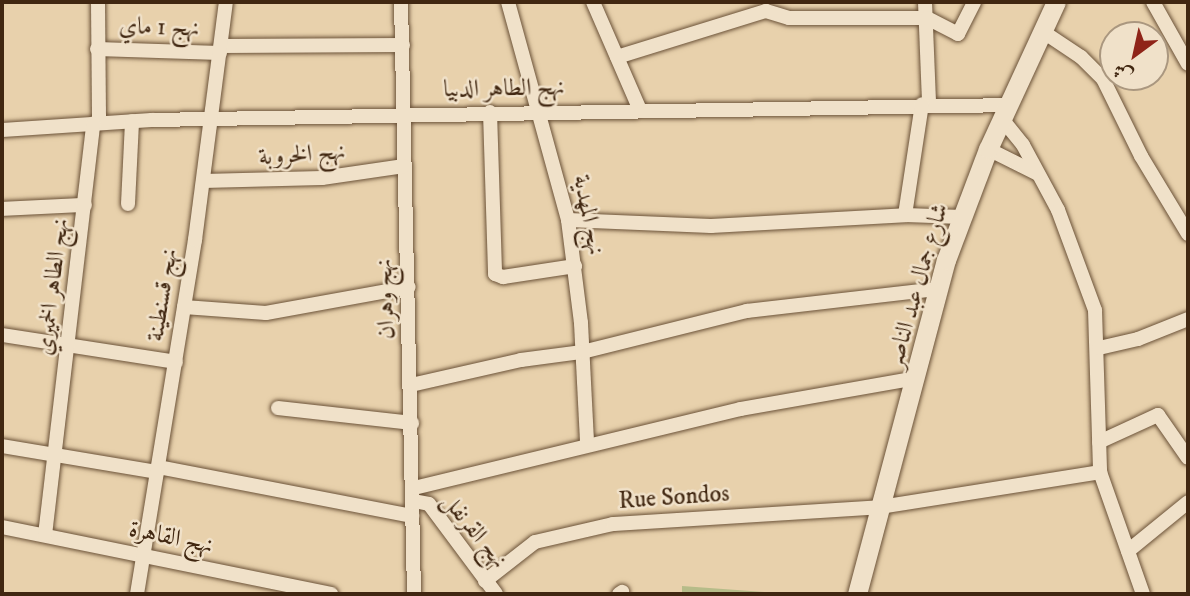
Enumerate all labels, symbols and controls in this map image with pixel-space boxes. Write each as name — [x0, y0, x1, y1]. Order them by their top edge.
street label: نهج 1 ماي — [118, 12, 200, 44]
north arrow — [1099, 21, 1169, 91]
text: ش — [1109, 58, 1138, 87]
street label: نهج الطاهر الدبيا — [443, 74, 565, 104]
street label: نهج الخروبة — [258, 138, 346, 172]
street label: نهج المهدية — [566, 172, 610, 258]
street label: شارع جمال عبد الناصر — [881, 200, 955, 372]
street label: نهج الطاهر الخميري — [30, 217, 76, 357]
street label: نهج قسنطينة — [141, 246, 185, 344]
street label: نهج وهران — [370, 258, 402, 340]
street label: Rue Sondos — [618, 480, 730, 516]
street label: نهج القرنفل — [435, 487, 513, 575]
street label: نهج القاهرة — [126, 515, 216, 561]

